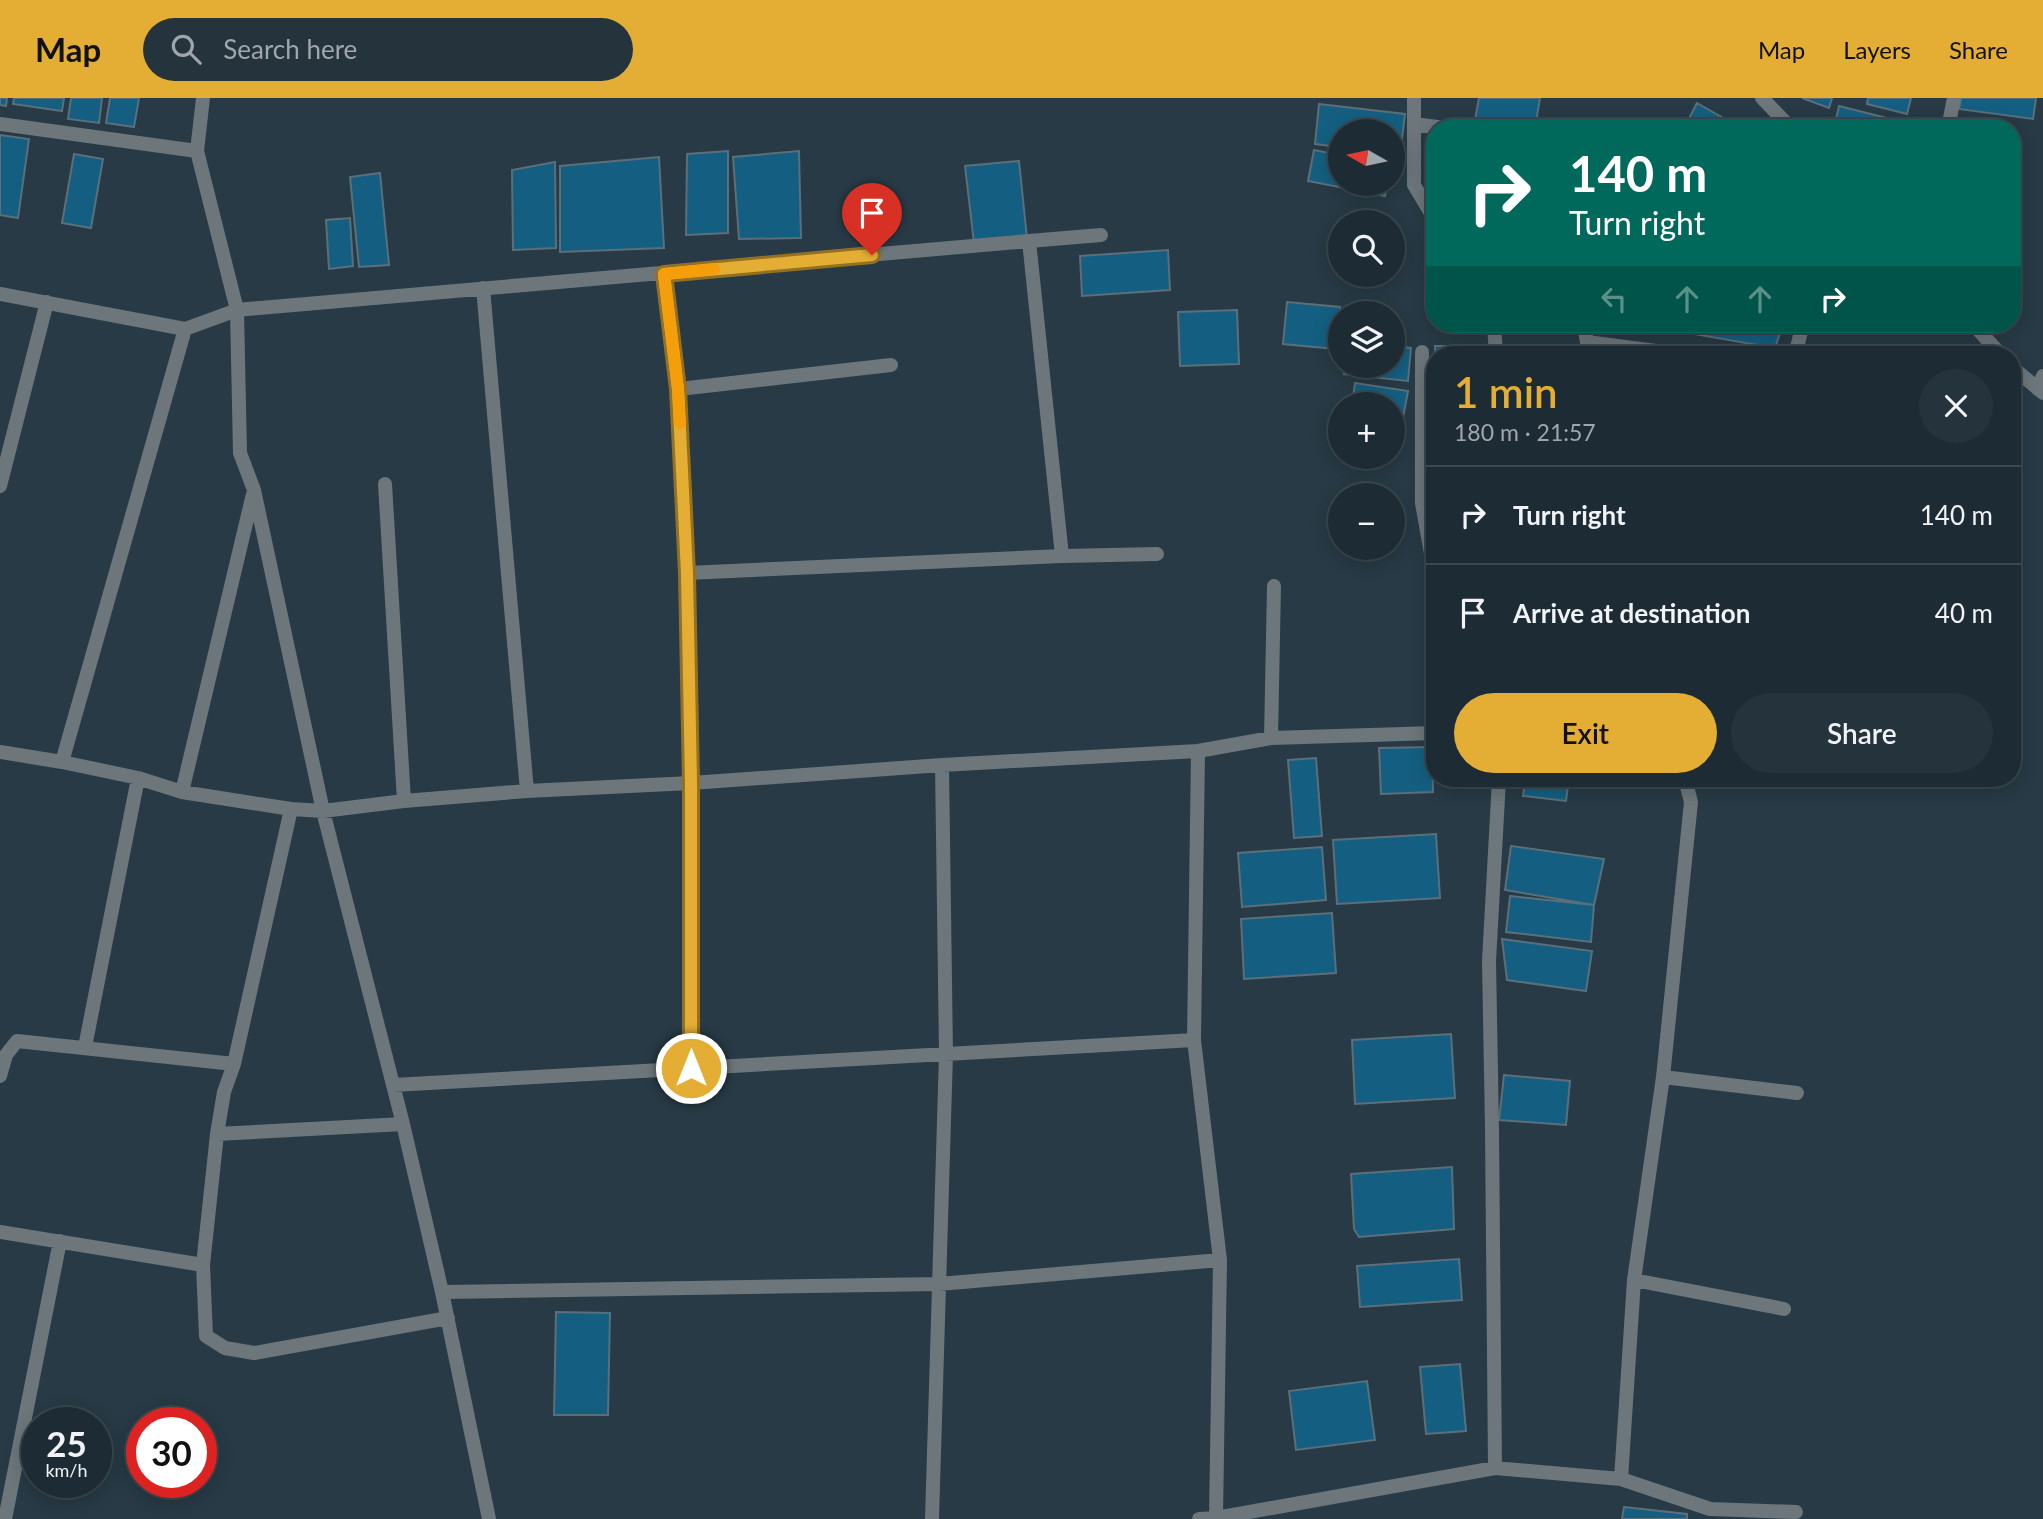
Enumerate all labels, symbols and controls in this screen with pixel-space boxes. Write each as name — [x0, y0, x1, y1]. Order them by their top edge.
search box — [143, 18, 633, 81]
text: Map — [35, 29, 101, 69]
icon: search — [167, 30, 205, 68]
text: Search here — [223, 33, 357, 65]
text: Map — [1758, 35, 1805, 64]
text: Layers — [1843, 35, 1911, 64]
text: Share — [1949, 35, 2008, 64]
north arrow — [1328, 119, 1405, 196]
map controls — [1328, 119, 1405, 560]
text: 140 m — [1569, 144, 1707, 202]
icon: right — [1454, 147, 1545, 238]
pin — [842, 183, 902, 255]
icon: arrive — [853, 194, 891, 232]
text: Turn right — [1569, 203, 1705, 242]
button: search — [1328, 210, 1405, 287]
icon: left — [1595, 280, 1633, 318]
icon: ahead — [1668, 280, 1706, 318]
icon: ahead — [1741, 280, 1779, 318]
icon: right — [1814, 280, 1852, 318]
button: layers — [1328, 301, 1405, 378]
text: 1 min — [1454, 367, 1558, 417]
button: close — [1919, 369, 1993, 443]
button: + — [1328, 392, 1405, 469]
text: 180 m · 21:57 — [1454, 418, 1596, 446]
button: − — [1328, 483, 1405, 560]
icon: right — [1454, 496, 1492, 534]
text: Turn right — [1513, 499, 1626, 531]
text: 140 m — [1920, 499, 1993, 531]
icon: arrive — [1454, 594, 1492, 632]
text: Arrive at destination — [1513, 597, 1750, 629]
text: 40 m — [1935, 597, 1993, 629]
button: Exit — [1454, 693, 1717, 773]
button: Share — [1731, 693, 1993, 773]
position arrow — [654, 1031, 728, 1105]
speed limit sign: 30 — [126, 1407, 217, 1498]
text: 25 — [46, 1422, 87, 1464]
text: km/h — [45, 1459, 88, 1481]

